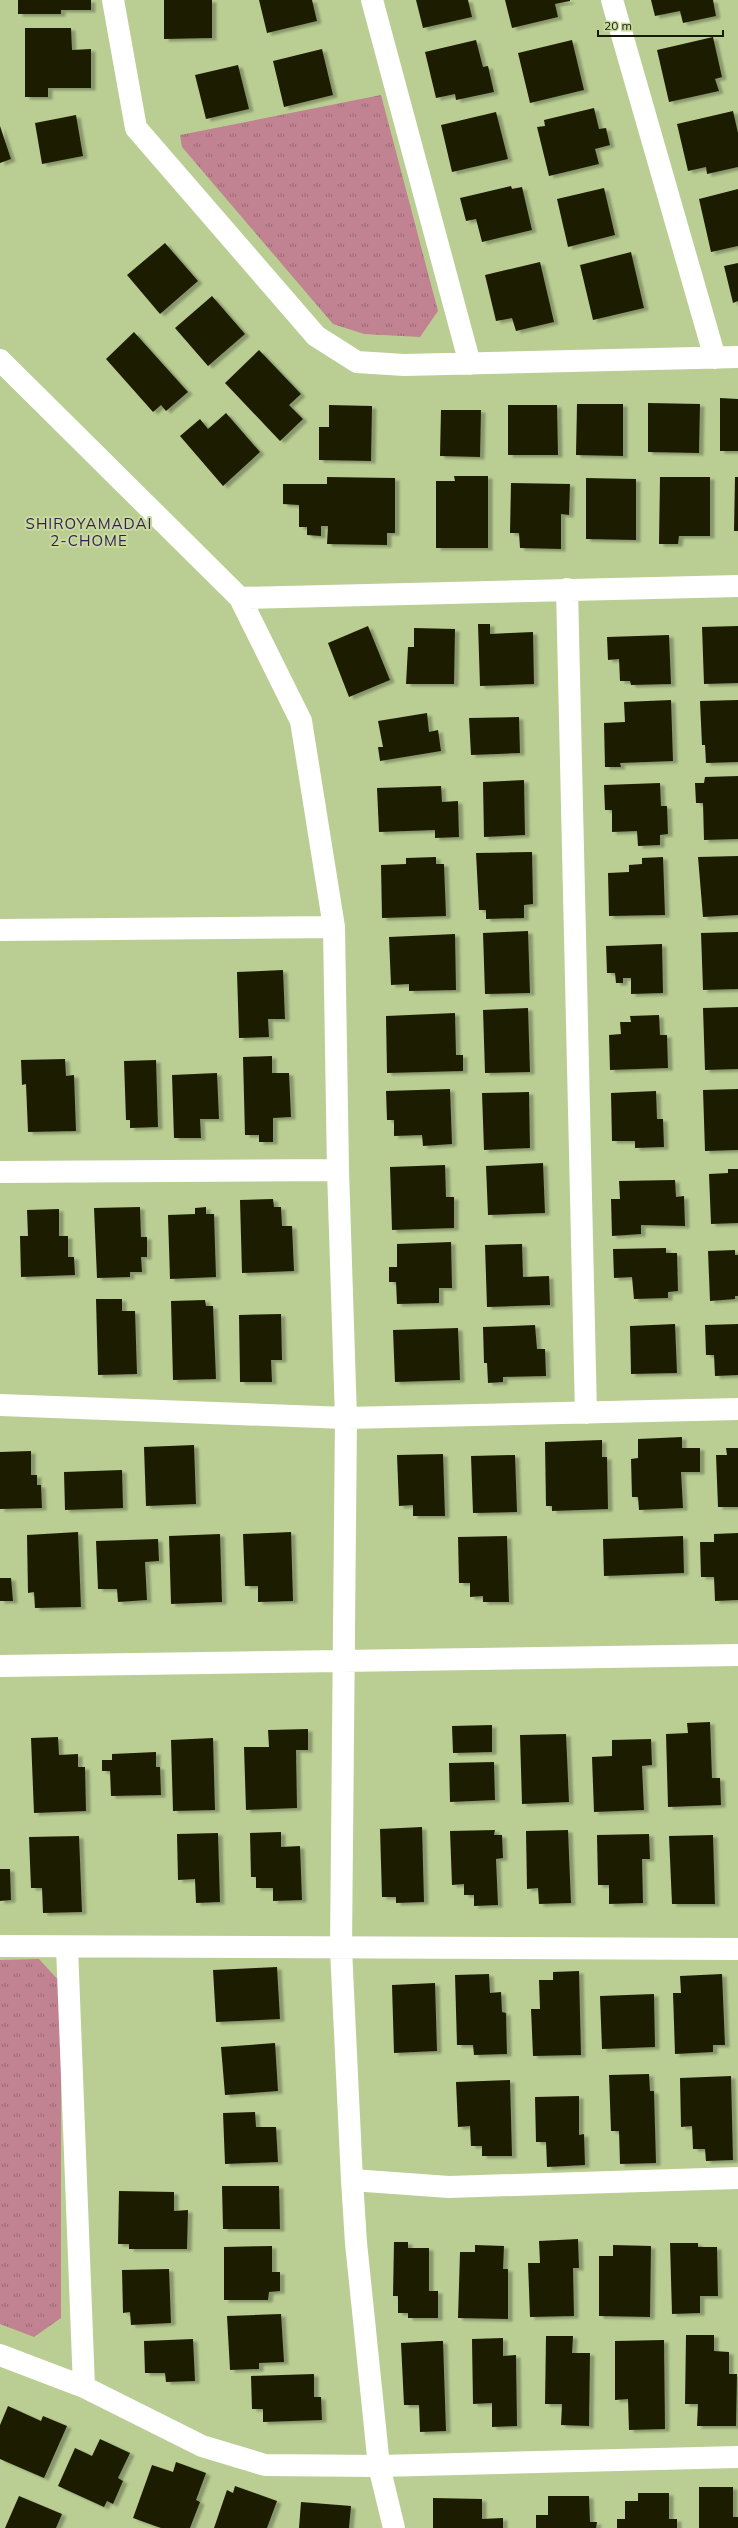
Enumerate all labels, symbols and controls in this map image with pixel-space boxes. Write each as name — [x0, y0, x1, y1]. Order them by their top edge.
scale bar — [598, 12, 723, 38]
text: 20 m — [604, 18, 632, 33]
district label: SHIROYAMADAI 2-CHOME — [26, 514, 152, 550]

